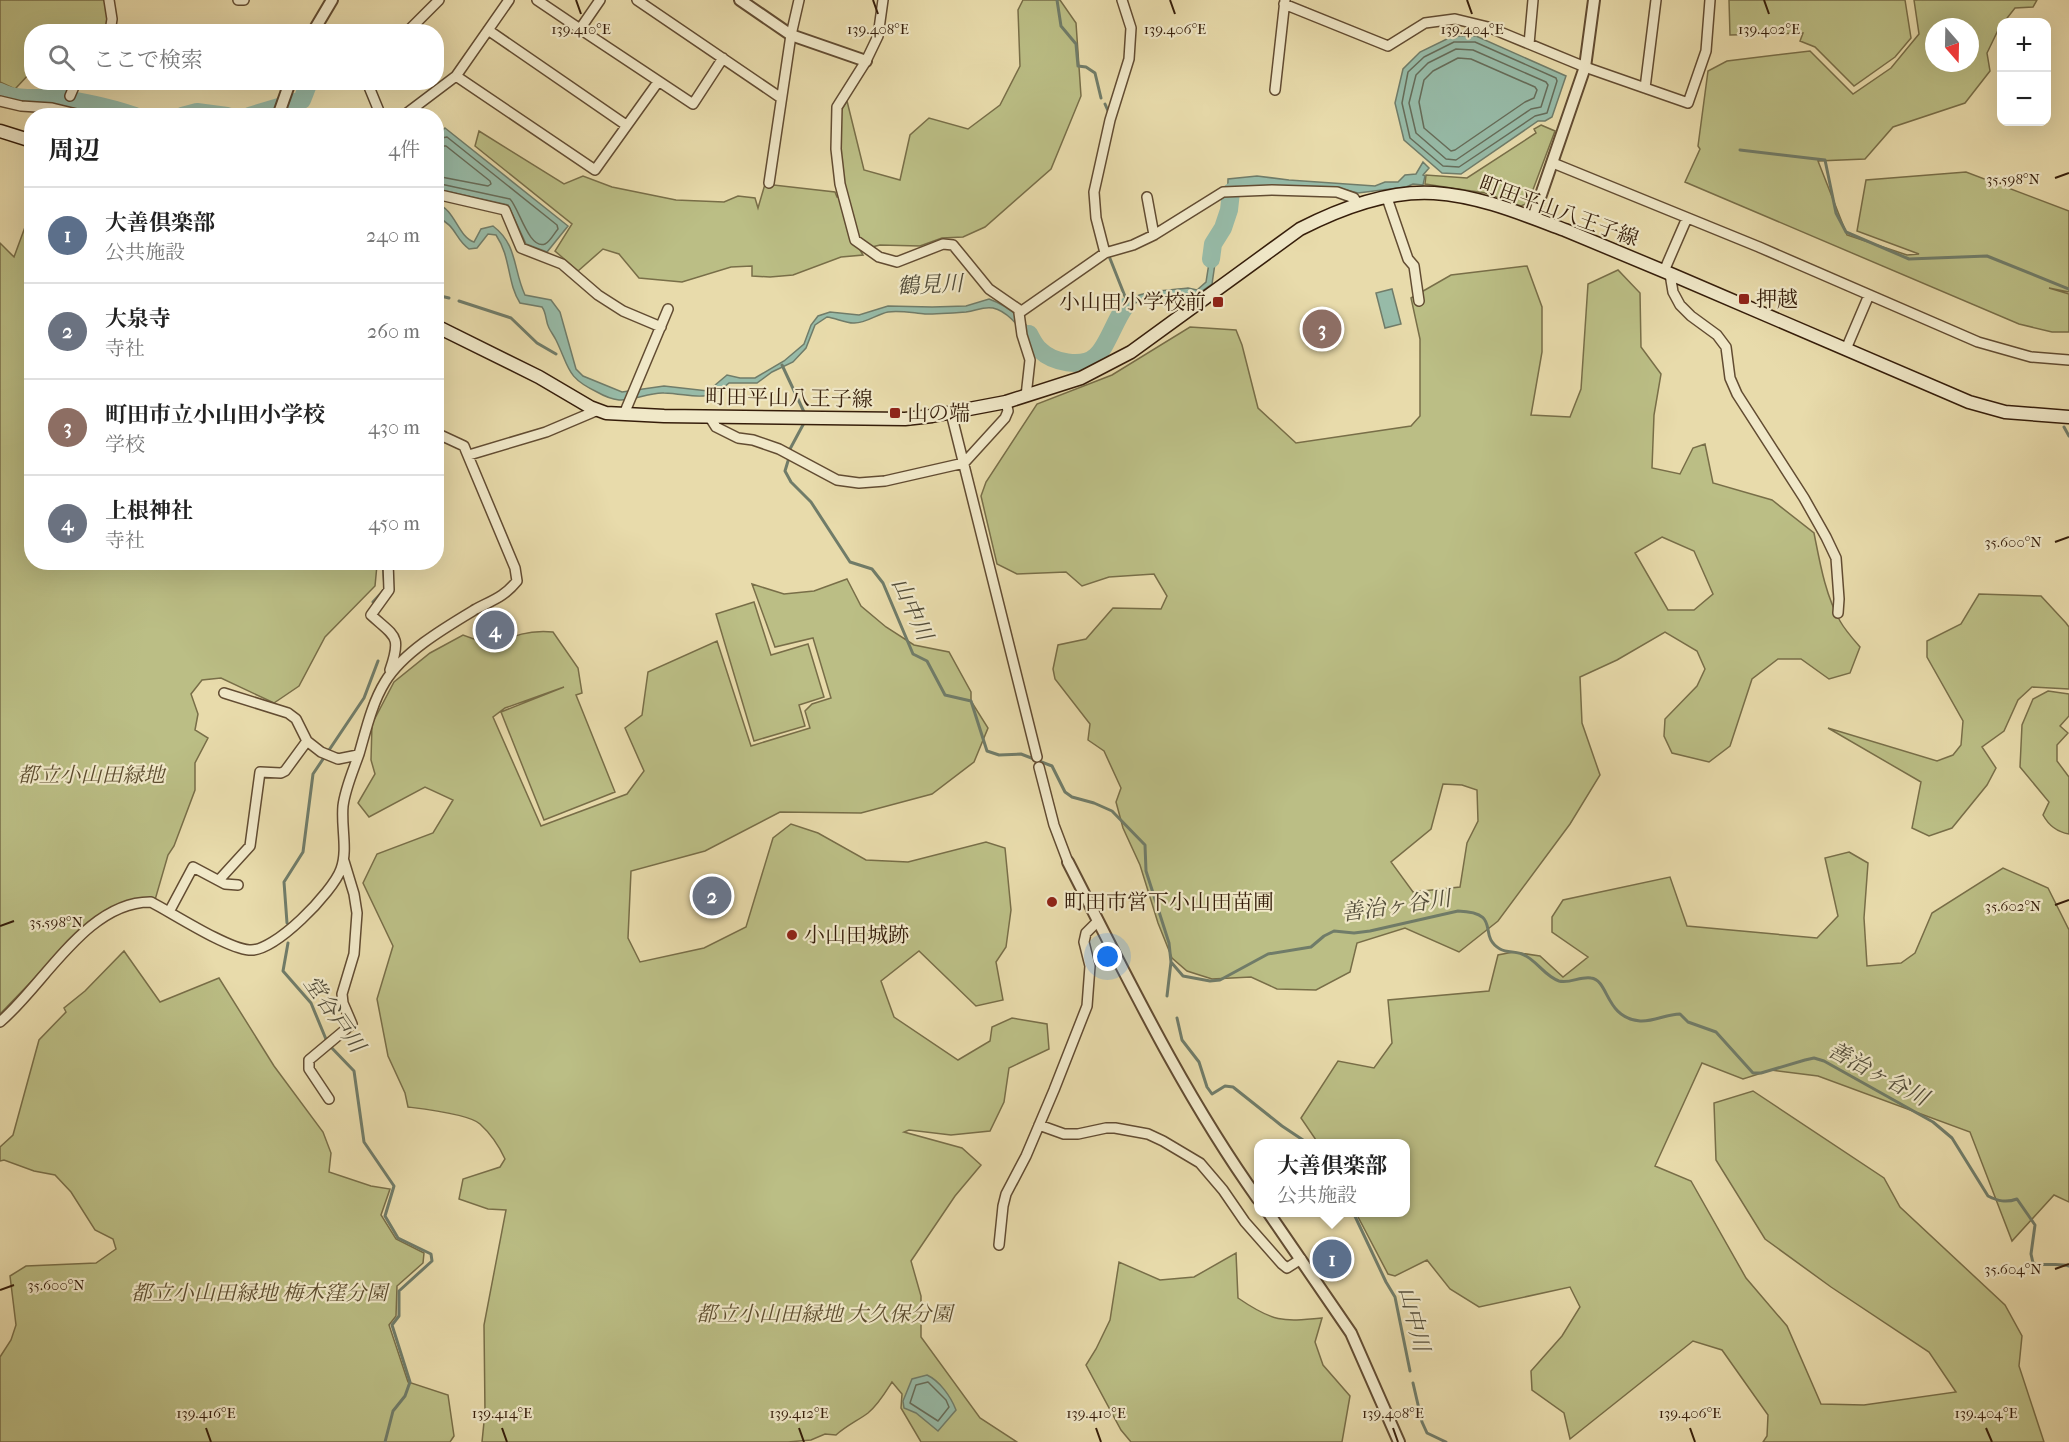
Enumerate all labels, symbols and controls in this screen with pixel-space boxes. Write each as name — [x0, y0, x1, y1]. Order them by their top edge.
north arrow — [1925, 18, 1979, 72]
map controls — [1997, 18, 2051, 126]
button: + — [1997, 18, 2051, 72]
text: 139.410°E — [551, 20, 611, 38]
text: 139.408°E — [847, 20, 909, 38]
text: 139.406°E — [1144, 20, 1206, 38]
text: 139.404°E — [1440, 20, 1504, 38]
text: 139.402°E — [1738, 20, 1800, 38]
search box — [24, 24, 444, 90]
icon: search — [45, 41, 78, 74]
text: ここで検索 — [93, 47, 203, 73]
button: − — [1997, 72, 2051, 126]
text: 周辺 — [48, 135, 100, 166]
text: 4件 — [388, 138, 420, 161]
text: 35.598°N — [1986, 170, 2040, 188]
street label: 町田平山八王子線 — [1476, 171, 1642, 251]
text: 大善倶楽部 — [105, 210, 215, 236]
text: 1 — [64, 224, 71, 247]
text: 240 m — [366, 224, 420, 247]
text: 公共施設 — [105, 241, 185, 264]
water label: 鶴見川 — [896, 270, 966, 300]
place label: 押越 — [1756, 287, 1798, 311]
place label: 小山田小学校前 — [1059, 290, 1206, 314]
marker: 押越 — [1737, 292, 1751, 306]
marker: 小山田小学校前 — [1211, 295, 1225, 309]
text: 大泉寺 — [105, 306, 171, 332]
pin: 3 — [1302, 306, 1342, 352]
text: 2 — [62, 320, 73, 343]
text: 260 m — [367, 320, 420, 343]
text: 寺社 — [105, 337, 145, 360]
street label: 町田平山八王子線 — [705, 385, 873, 411]
place label: 山の端 — [907, 401, 970, 425]
text: 町田市立小山田小学校 — [105, 402, 325, 428]
marker: 山の端 — [888, 406, 902, 420]
text: 3 — [63, 416, 72, 439]
text: 430 m — [368, 416, 420, 439]
text: 学校 — [105, 433, 145, 456]
text: 上根神社 — [105, 498, 193, 524]
text: 4 — [62, 512, 73, 535]
text: 450 m — [368, 512, 420, 535]
text: 寺社 — [105, 529, 145, 552]
text: 35.600°N — [1984, 533, 2042, 551]
water label: 山中川 — [886, 574, 939, 646]
pin: 4 — [476, 608, 514, 652]
park label: 都立小山田緑地 — [18, 763, 166, 787]
pin: 2 — [692, 874, 732, 918]
water label: 善治ヶ谷川 — [1340, 885, 1454, 927]
place label: 町田市営下小山田苗圃 — [1064, 890, 1274, 914]
marker: 町田市営下小山田苗圃 — [1045, 895, 1059, 909]
text: 35.602°N — [1985, 897, 2042, 915]
text: 35.598°N — [29, 913, 83, 931]
place label: 小山田城跡 — [804, 923, 909, 947]
marker: 小山田城跡 — [785, 928, 799, 942]
your location — [1093, 942, 1122, 971]
water label: 堂谷戸川 — [298, 970, 371, 1059]
water label: 善治ヶ谷川 — [1823, 1037, 1934, 1112]
popup — [1254, 1139, 1410, 1217]
text: 大善倶楽部 — [1277, 1153, 1387, 1179]
text: 公共施設 — [1277, 1184, 1357, 1207]
pin: 1 — [1312, 1236, 1352, 1282]
text: 35.604°N — [1984, 1260, 2042, 1278]
text: 35.600°N — [27, 1276, 85, 1294]
park label: 都立小山田緑地 梅木窪分園 — [131, 1281, 390, 1305]
water label: 山中川 — [1393, 1284, 1435, 1356]
park label: 都立小山田緑地 大久保分園 — [696, 1302, 955, 1326]
text: 139.416°E — [176, 1404, 236, 1422]
text: 139.414°E — [472, 1404, 532, 1422]
text: 139.412°E — [769, 1404, 829, 1422]
text: 139.410°E — [1066, 1404, 1126, 1422]
text: 139.408°E — [1362, 1404, 1424, 1422]
text: 139.406°E — [1659, 1404, 1721, 1422]
text: 139.404°E — [1954, 1404, 2018, 1422]

